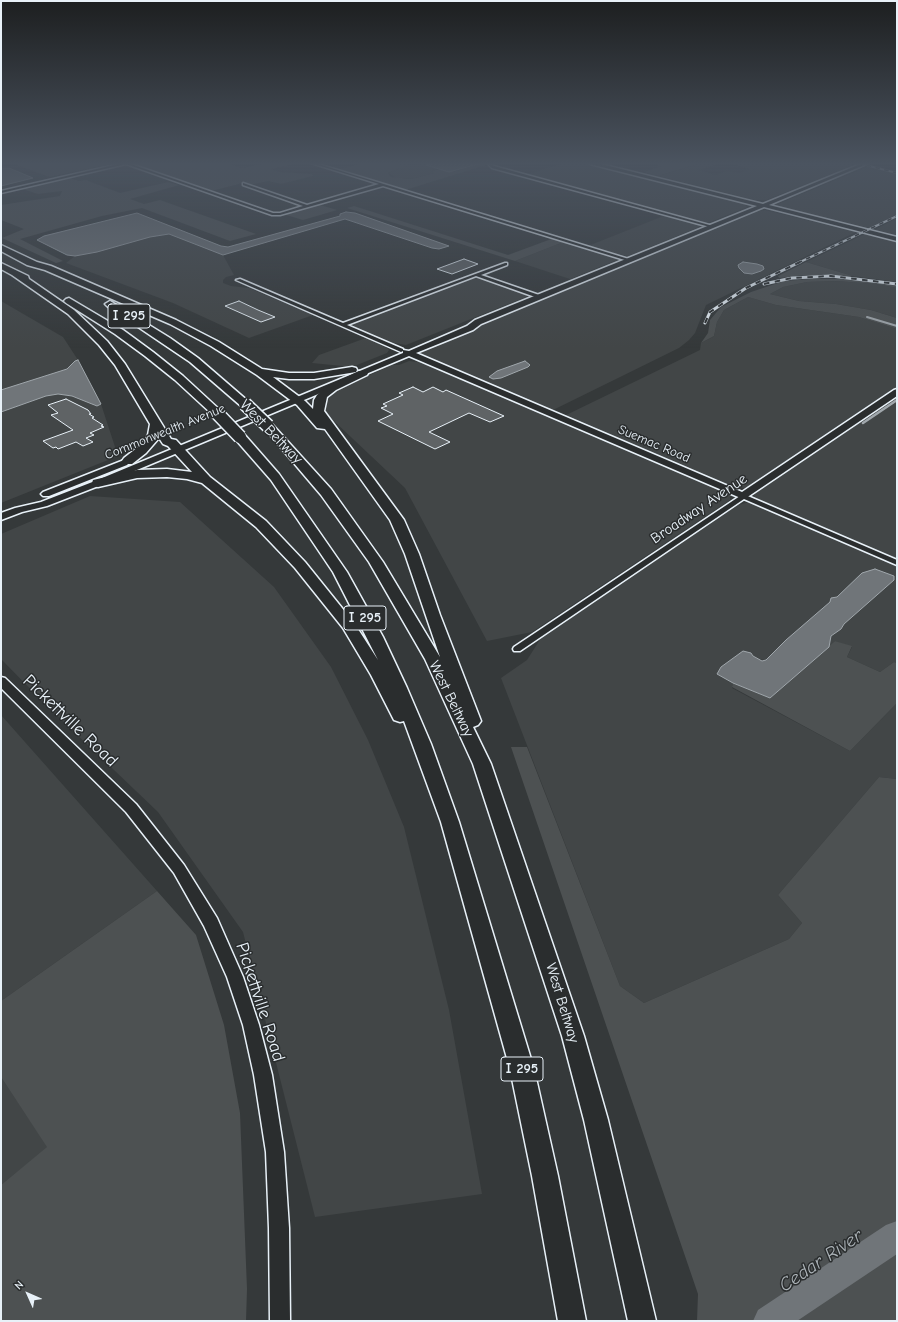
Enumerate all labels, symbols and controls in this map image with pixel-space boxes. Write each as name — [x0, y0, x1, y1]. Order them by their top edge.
road number: I 295 — [108, 304, 150, 328]
street label: West Beltway — [236, 396, 306, 468]
street label: Commonwealth Avenue — [102, 401, 228, 463]
street label: Suemac Road — [616, 422, 692, 466]
street label: Broadway Avenue — [647, 470, 751, 548]
road number: I 295 — [344, 606, 386, 630]
street label: West Beltway — [425, 658, 477, 740]
street label: Pickettville Road — [18, 670, 122, 772]
street label: Pickettville Road — [231, 940, 289, 1064]
street label: West Beltway — [541, 961, 583, 1045]
road number: I 295 — [501, 1057, 543, 1081]
water label: Cedar River — [775, 1225, 867, 1297]
north arrow — [8, 1274, 48, 1314]
text: N — [12, 1278, 26, 1292]

